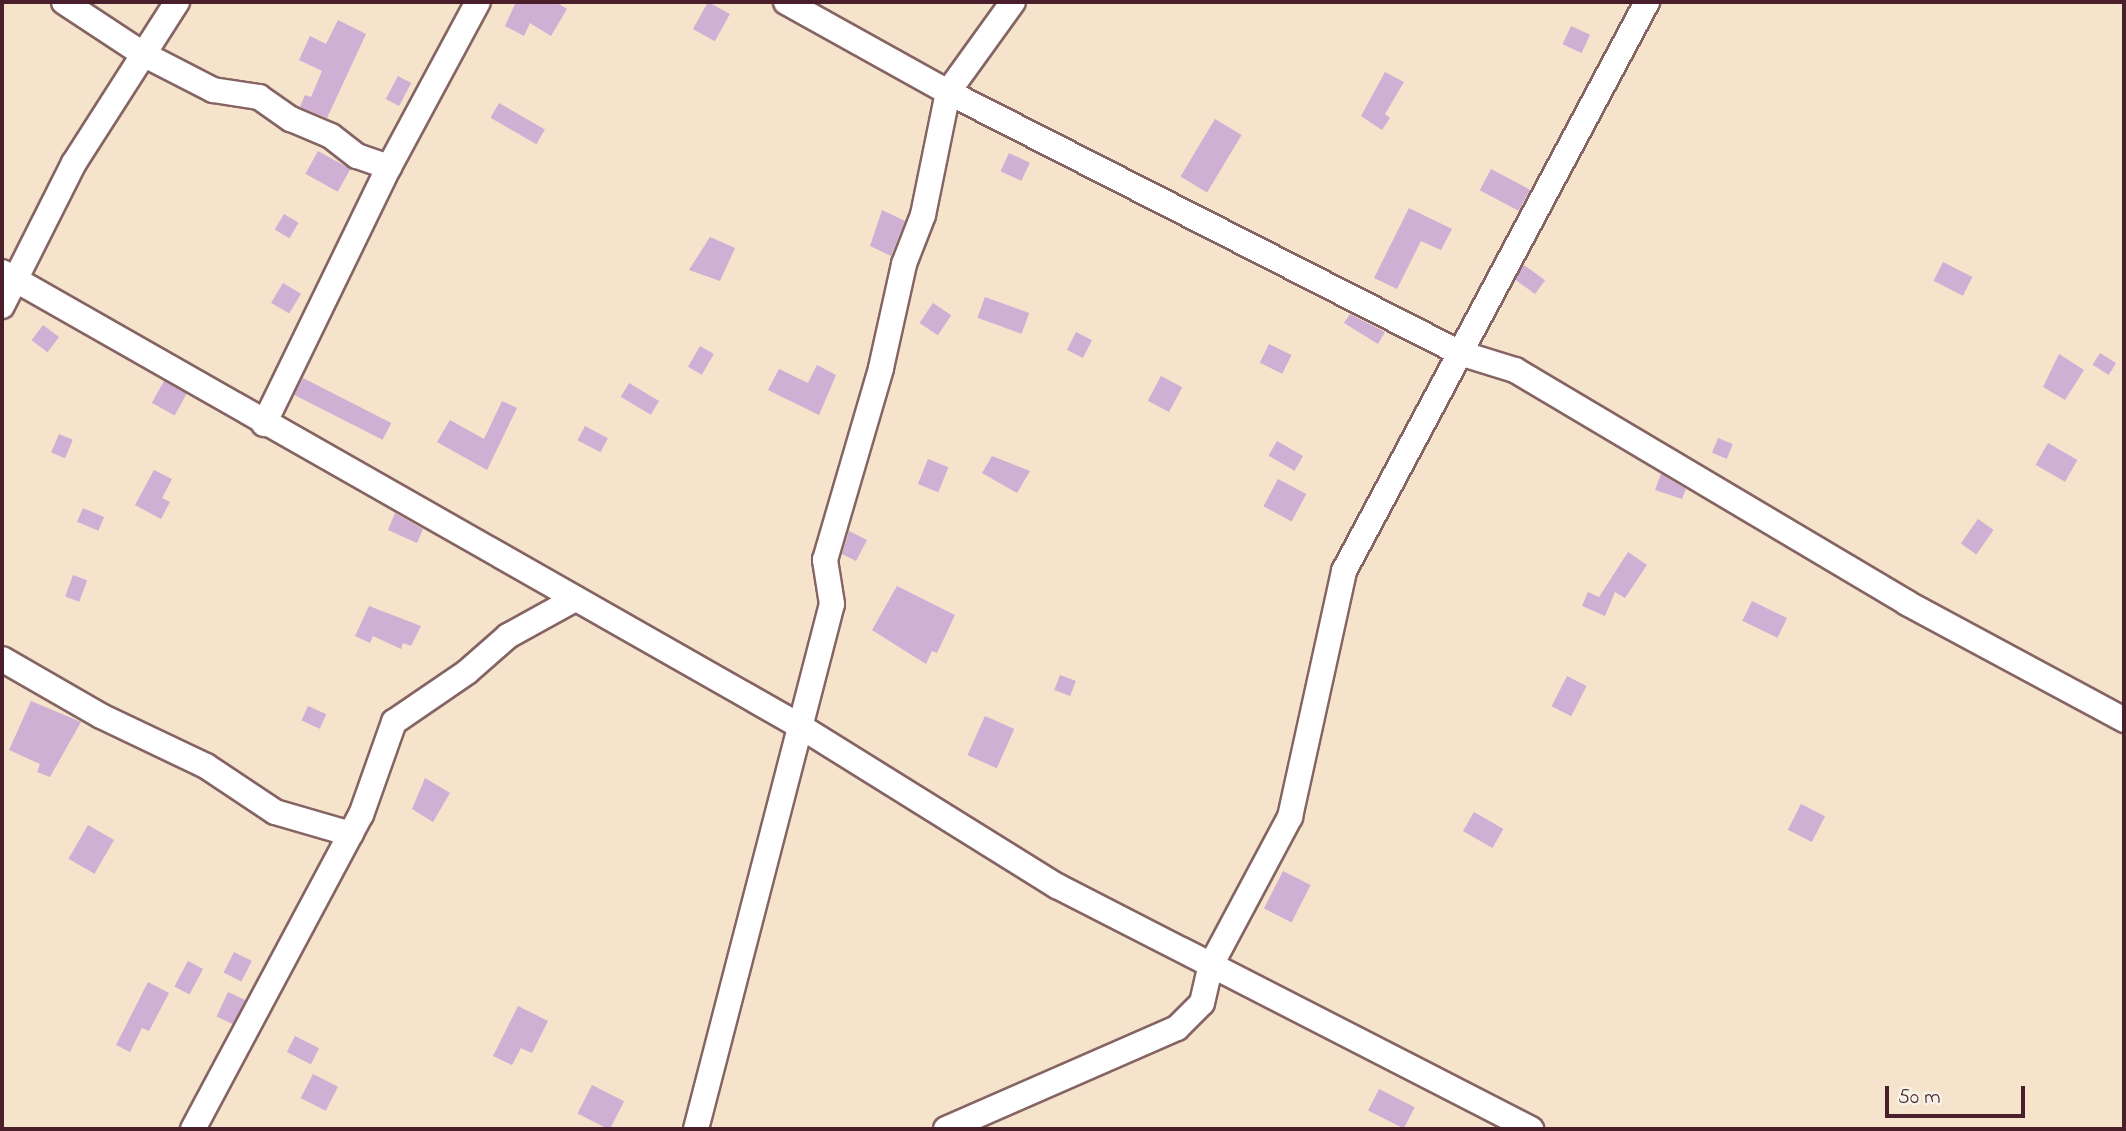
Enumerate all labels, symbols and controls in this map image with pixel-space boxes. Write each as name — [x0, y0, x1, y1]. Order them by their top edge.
scale bar — [1888, 1072, 2028, 1116]
text: 50 m — [1898, 1083, 1941, 1113]

